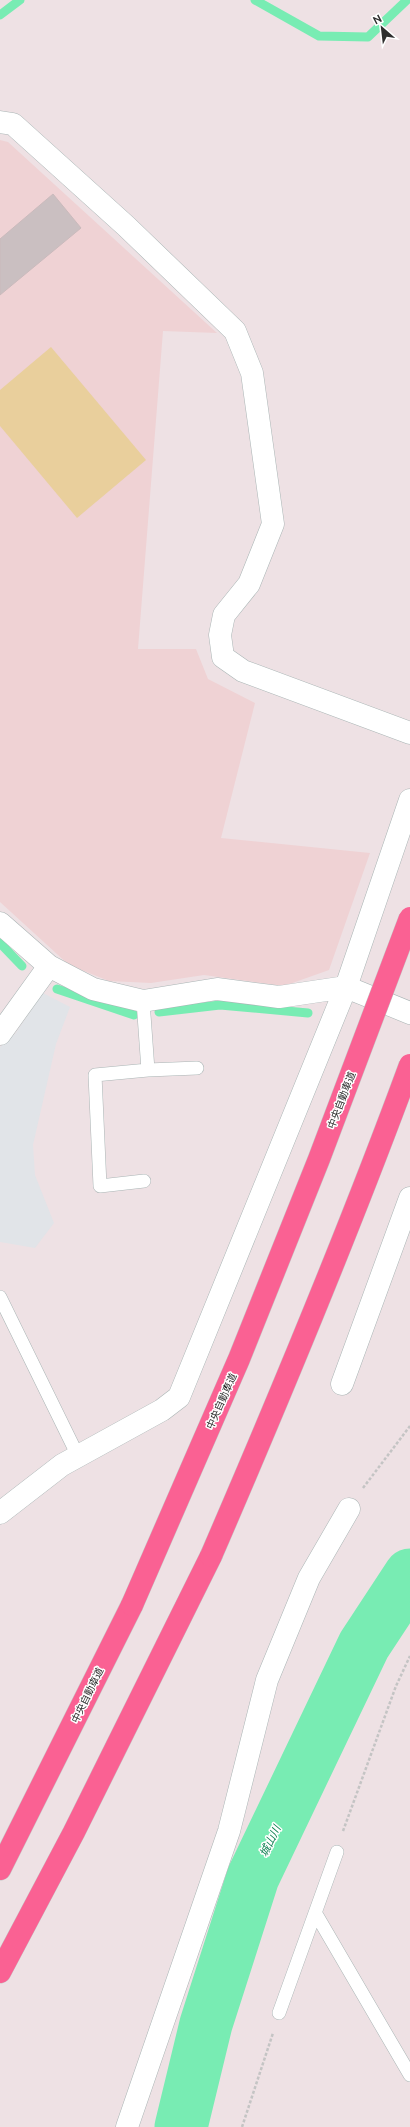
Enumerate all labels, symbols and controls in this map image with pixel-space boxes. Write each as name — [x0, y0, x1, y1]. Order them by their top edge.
north arrow — [362, 8, 402, 48]
text: N — [371, 12, 384, 26]
street label: 中央自動車道 — [326, 1070, 357, 1130]
street label: 中央自動車道 — [204, 1372, 239, 1431]
street label: 中央自動車道 — [69, 1666, 106, 1725]
water label: 城山川 — [257, 1823, 283, 1858]

